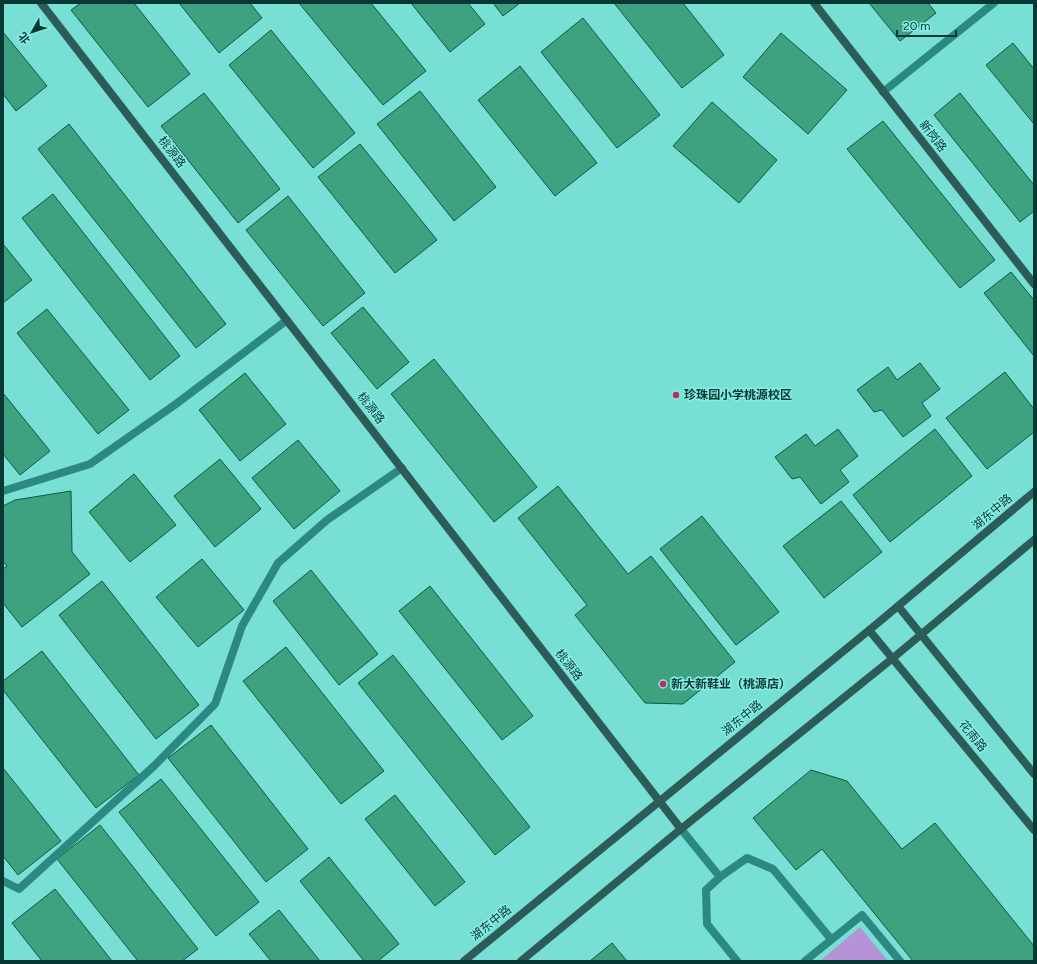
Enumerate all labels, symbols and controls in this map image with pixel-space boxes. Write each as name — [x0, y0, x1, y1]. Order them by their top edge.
north arrow — [12, 12, 52, 52]
scale bar — [897, 12, 956, 38]
text: 20 m — [903, 19, 931, 33]
text: 北 — [16, 30, 33, 46]
street label: 新岗路 — [916, 118, 950, 154]
street label: 桃源路 — [155, 134, 189, 170]
place label: 珍珠园小学桃源校区 — [684, 388, 792, 402]
street label: 桃源路 — [354, 390, 388, 426]
marker: 珍珠园小学桃源校区 — [671, 390, 681, 400]
street label: 湖东中路 — [969, 491, 1015, 533]
street label: 桃源路 — [552, 647, 586, 683]
place label: 新大新鞋业（桃源店） — [671, 677, 791, 691]
marker: 新大新鞋业（桃源店） — [658, 679, 668, 689]
street label: 湖东中路 — [719, 697, 765, 739]
street label: 花雨路 — [956, 718, 990, 754]
street label: 湖东中路 — [468, 902, 514, 944]

